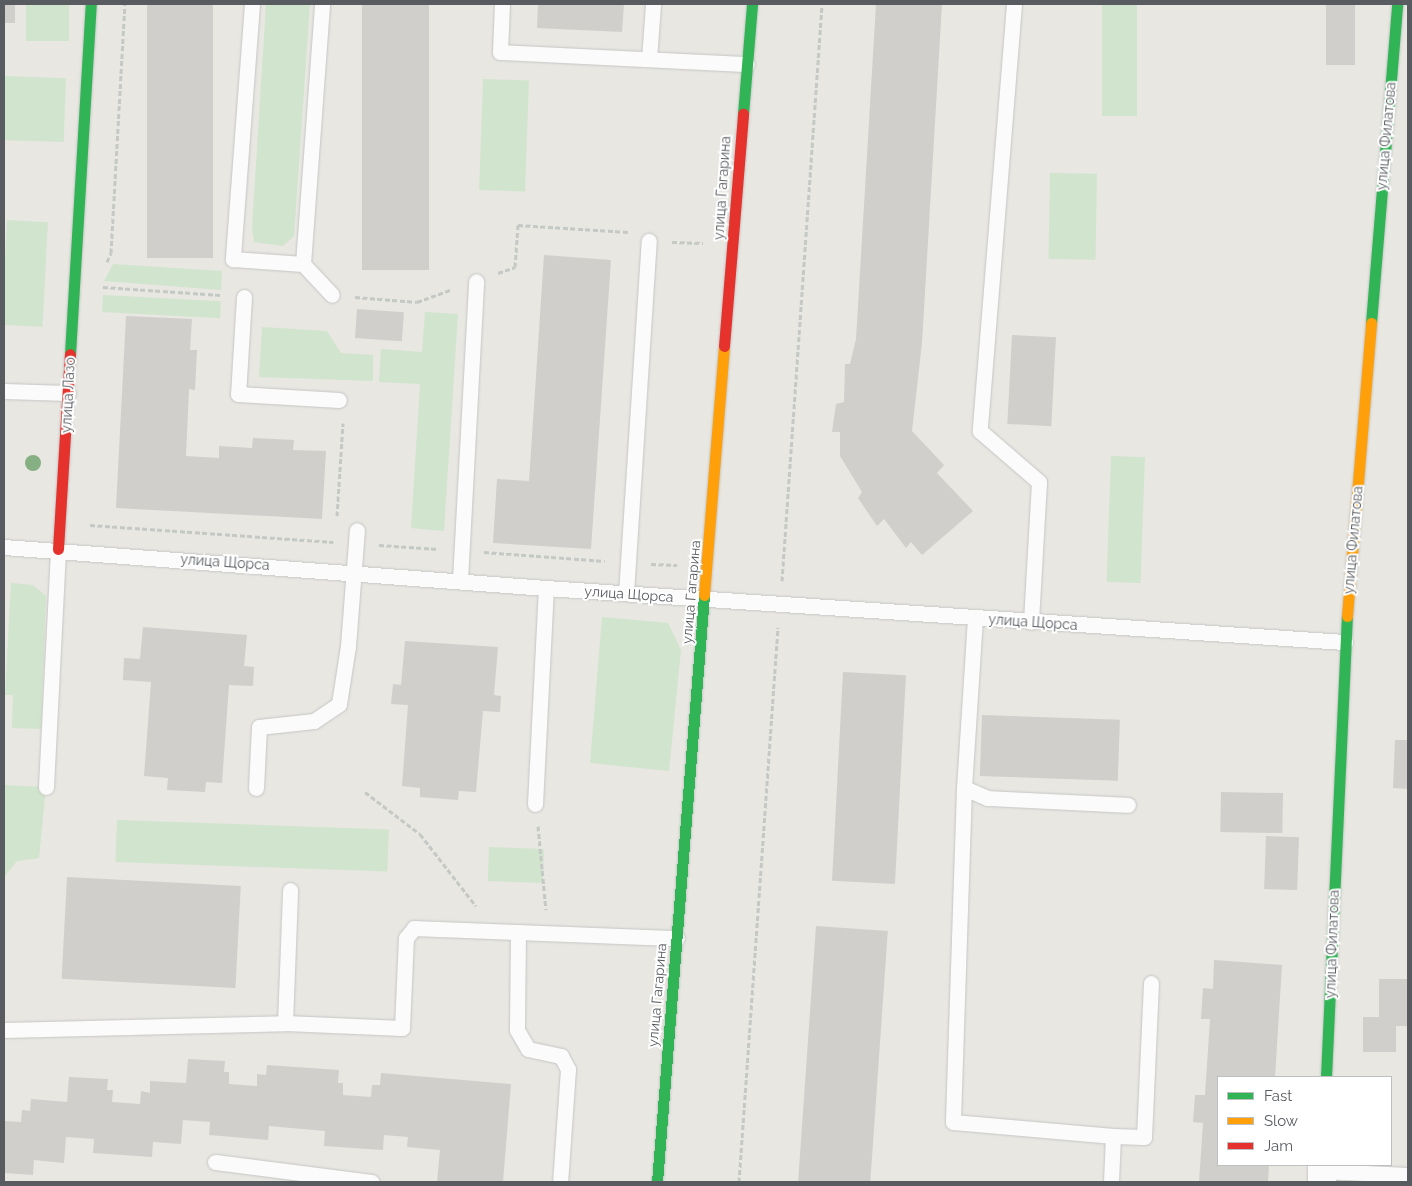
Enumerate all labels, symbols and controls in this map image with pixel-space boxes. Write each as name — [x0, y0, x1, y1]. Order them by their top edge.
street label: улица Филатова — [1373, 81, 1399, 191]
street label: улица Гагарина — [710, 136, 734, 240]
street label: улица Лазо — [58, 357, 78, 433]
street label: улица Филатова — [1340, 485, 1366, 595]
street label: улица Гагарина — [678, 539, 704, 645]
street label: улица Щорса — [180, 551, 270, 573]
street label: улица Щорса — [584, 583, 674, 605]
street label: улица Щорса — [988, 611, 1078, 633]
street label: улица Филатова — [1322, 890, 1342, 998]
street label: улица Гагарина — [644, 942, 670, 1048]
legend — [1217, 1076, 1392, 1166]
text: Fast — [1264, 1087, 1292, 1105]
text: Slow — [1264, 1112, 1298, 1130]
text: Jam — [1264, 1137, 1293, 1155]

